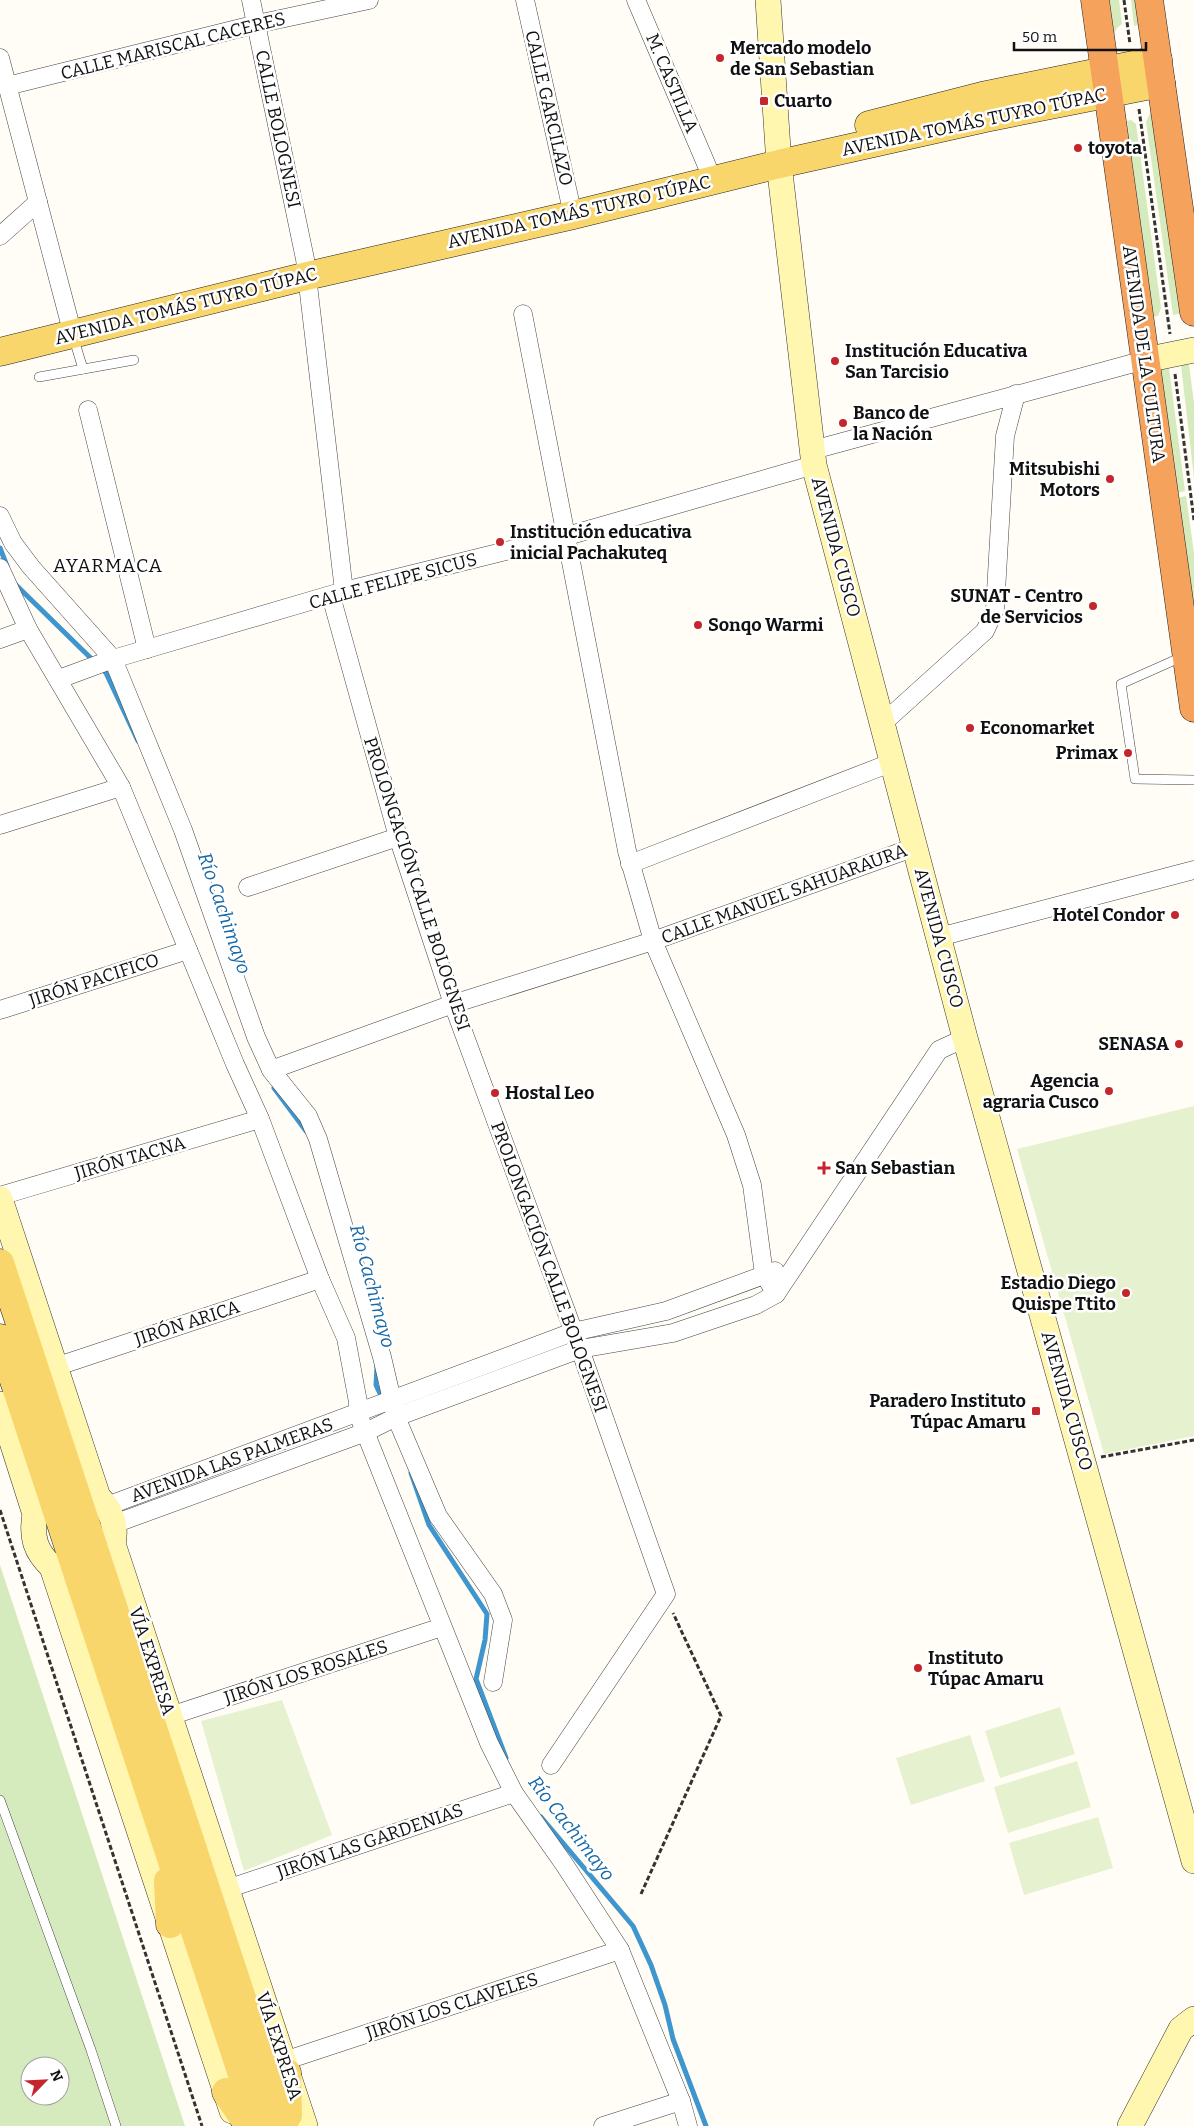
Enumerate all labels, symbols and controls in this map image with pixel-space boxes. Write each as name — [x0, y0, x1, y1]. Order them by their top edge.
street label: CALLE MARISCAL CACERES — [58, 7, 288, 85]
scale bar — [1014, 20, 1146, 52]
street label: CALLE GARCILAZO — [520, 28, 578, 188]
text: 50 m — [1022, 28, 1058, 46]
street label: M. CASTILLA — [641, 30, 703, 136]
place label: Mercado modelo de San Sebastian — [730, 37, 874, 80]
street label: CALLE BOLOGNESI — [251, 48, 305, 210]
marker: Mercado modelo de San Sebastian — [714, 52, 726, 64]
street label: AVENIDA TOMÁS TUYRO TÚPAC — [840, 82, 1108, 161]
place label: Cuarto — [774, 90, 832, 112]
marker: Cuarto — [758, 95, 770, 107]
place label: toyota — [1088, 137, 1142, 159]
marker: toyota — [1072, 142, 1084, 154]
street label: AVENIDA TOMÁS TUYRO TÚPAC — [445, 170, 713, 253]
street label: AVENIDA DE LA CULTURA — [1118, 244, 1170, 464]
street label: AVENIDA TOMÁS TUYRO TÚPAC — [52, 262, 320, 349]
place label: Institución Educativa San Tarcisio — [845, 340, 1027, 383]
marker: Institución Educativa San Tarcisio — [829, 355, 841, 367]
place label: Banco de la Nación — [853, 402, 933, 445]
marker: Banco de la Nación — [837, 417, 849, 429]
place label: Mitsubishi Motors — [1009, 458, 1100, 501]
marker: Mitsubishi Motors — [1104, 473, 1116, 485]
street label: AVENIDA CUSCO — [807, 475, 865, 619]
place label: Institución educativa inicial Pachakuteq — [510, 521, 692, 564]
marker: Institución educativa inicial Pachakuteq — [494, 536, 506, 548]
street label: CALLE FELIPE SICUS — [307, 548, 479, 614]
district label: AYARMACA — [53, 554, 163, 577]
place label: SUNAT - Centro de Servicios — [950, 585, 1083, 628]
marker: SUNAT - Centro de Servicios — [1087, 600, 1099, 612]
place label: Sonqo Warmi — [708, 614, 824, 636]
marker: Sonqo Warmi — [692, 619, 704, 631]
place label: Economarket — [980, 717, 1095, 739]
marker: Economarket — [964, 722, 976, 734]
street label: PROLONGACIÓN CALLE BOLOGNESI — [359, 734, 475, 1034]
place label: Primax — [1056, 742, 1119, 764]
marker: Primax — [1122, 747, 1134, 759]
street label: CALLE MANUEL SAHUARAURA — [658, 839, 910, 949]
water label: Río Cachimayo — [193, 849, 256, 977]
street label: AVENIDA CUSCO — [910, 866, 968, 1010]
place label: Hotel Condor — [1052, 904, 1166, 926]
marker: Hotel Condor — [1169, 909, 1181, 921]
street label: JIRÓN PACIFICO — [25, 949, 162, 1012]
place label: SENASA — [1098, 1033, 1169, 1055]
marker: SENASA — [1173, 1038, 1185, 1050]
place label: Agencia agraria Cusco — [983, 1070, 1099, 1113]
place label: Hostal Leo — [505, 1082, 594, 1104]
marker: Agencia agraria Cusco — [1103, 1085, 1115, 1097]
marker: Hostal Leo — [489, 1087, 501, 1099]
street label: PROLONGACIÓN CALLE BOLOGNESI — [486, 1119, 612, 1415]
street label: JIRÓN TACNA — [71, 1132, 188, 1185]
place label: San Sebastian — [835, 1157, 955, 1179]
marker: San Sebastian — [817, 1161, 831, 1175]
water label: Río Cachimayo — [345, 1222, 400, 1350]
place label: Estadio Diego Quispe Ttito — [1001, 1272, 1116, 1315]
marker: Estadio Diego Quispe Ttito — [1120, 1287, 1132, 1299]
street label: JIRÓN ARICA — [131, 1296, 242, 1351]
street label: AVENIDA CUSCO — [1037, 1329, 1097, 1473]
place label: Paradero Instituto Túpac Amaru — [869, 1390, 1027, 1433]
marker: Paradero Instituto Túpac Amaru — [1030, 1405, 1042, 1417]
street label: AVENIDA LAS PALMERAS — [128, 1413, 336, 1507]
street label: VÍA EXPRESA — [124, 1604, 181, 1718]
street label: JIRÓN LOS ROSALES — [220, 1635, 391, 1709]
place label: Instituto Túpac Amaru — [928, 1647, 1044, 1690]
marker: Instituto Túpac Amaru — [912, 1662, 924, 1674]
water label: Río Cachimayo — [524, 1771, 620, 1885]
street label: JIRÓN LAS GARDENIAS — [273, 1799, 466, 1884]
street label: JIRÓN LOS CLAVELES — [362, 1968, 541, 2044]
street label: VÍA EXPRESA — [251, 1989, 308, 2103]
north arrow — [20, 2056, 70, 2106]
text: N — [46, 2068, 66, 2084]

